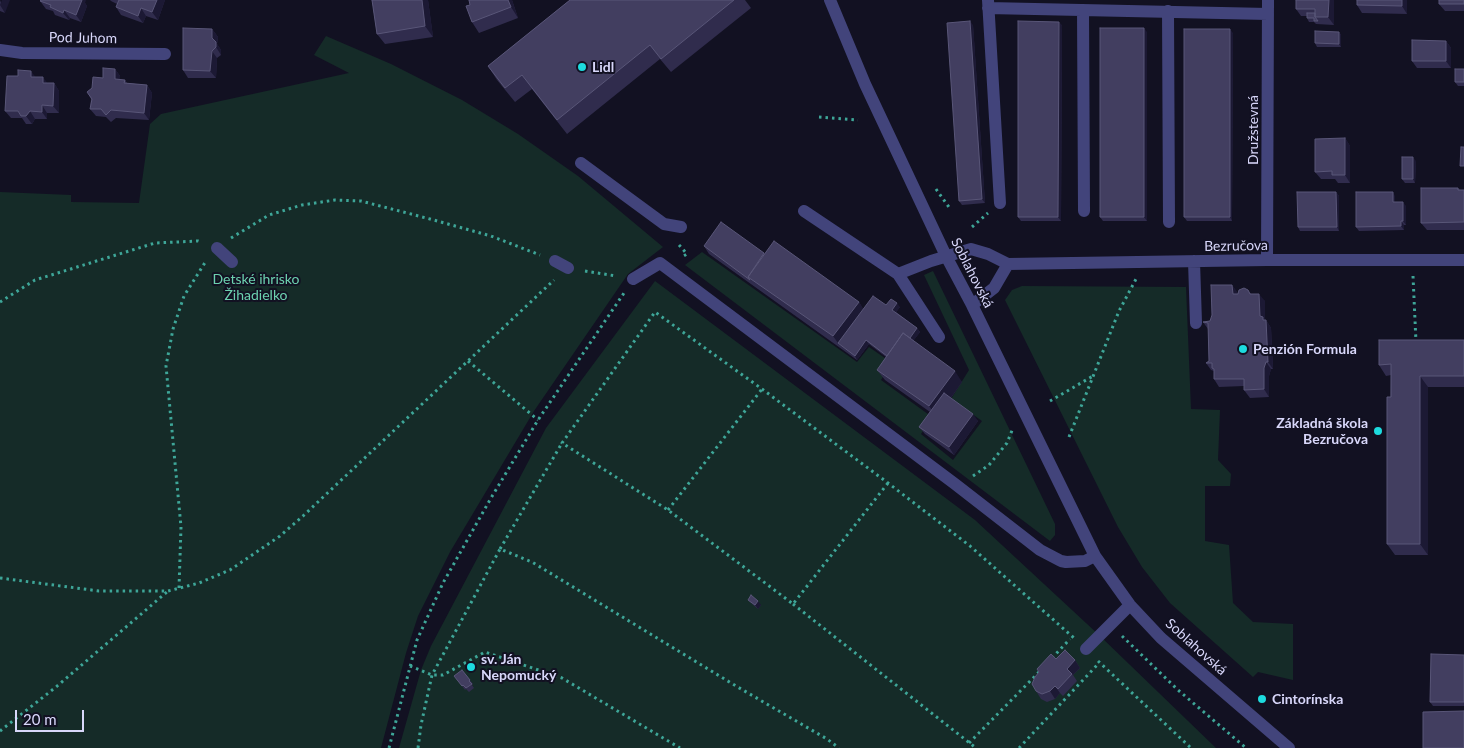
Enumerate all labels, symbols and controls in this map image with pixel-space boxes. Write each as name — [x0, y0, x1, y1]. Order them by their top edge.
street label: Pod Juhom — [49, 29, 117, 47]
place label: Lidl — [592, 59, 614, 75]
marker: Lidl — [576, 61, 588, 73]
street label: Družstevná — [1245, 95, 1261, 165]
street label: Soblahovská — [947, 235, 997, 311]
street label: Bezručova — [1204, 237, 1268, 255]
park label: Detské ihrisko Žihadielko — [212, 271, 300, 304]
place label: Penzión Formula — [1253, 341, 1357, 357]
marker: Penzión Formula — [1237, 343, 1249, 355]
place label: Základná škola Bezručova — [1276, 415, 1368, 448]
marker: Základná škola Bezručova — [1372, 425, 1384, 437]
street label: Soblahovská — [1162, 615, 1230, 679]
place label: sv. Ján Nepomucký — [481, 651, 556, 684]
marker: sv. Ján Nepomucký — [465, 661, 477, 673]
place label: Cintorínska — [1272, 691, 1343, 707]
marker: Cintorínska — [1256, 693, 1268, 705]
scale bar — [18, 700, 86, 732]
text: 20 m — [23, 710, 57, 728]

